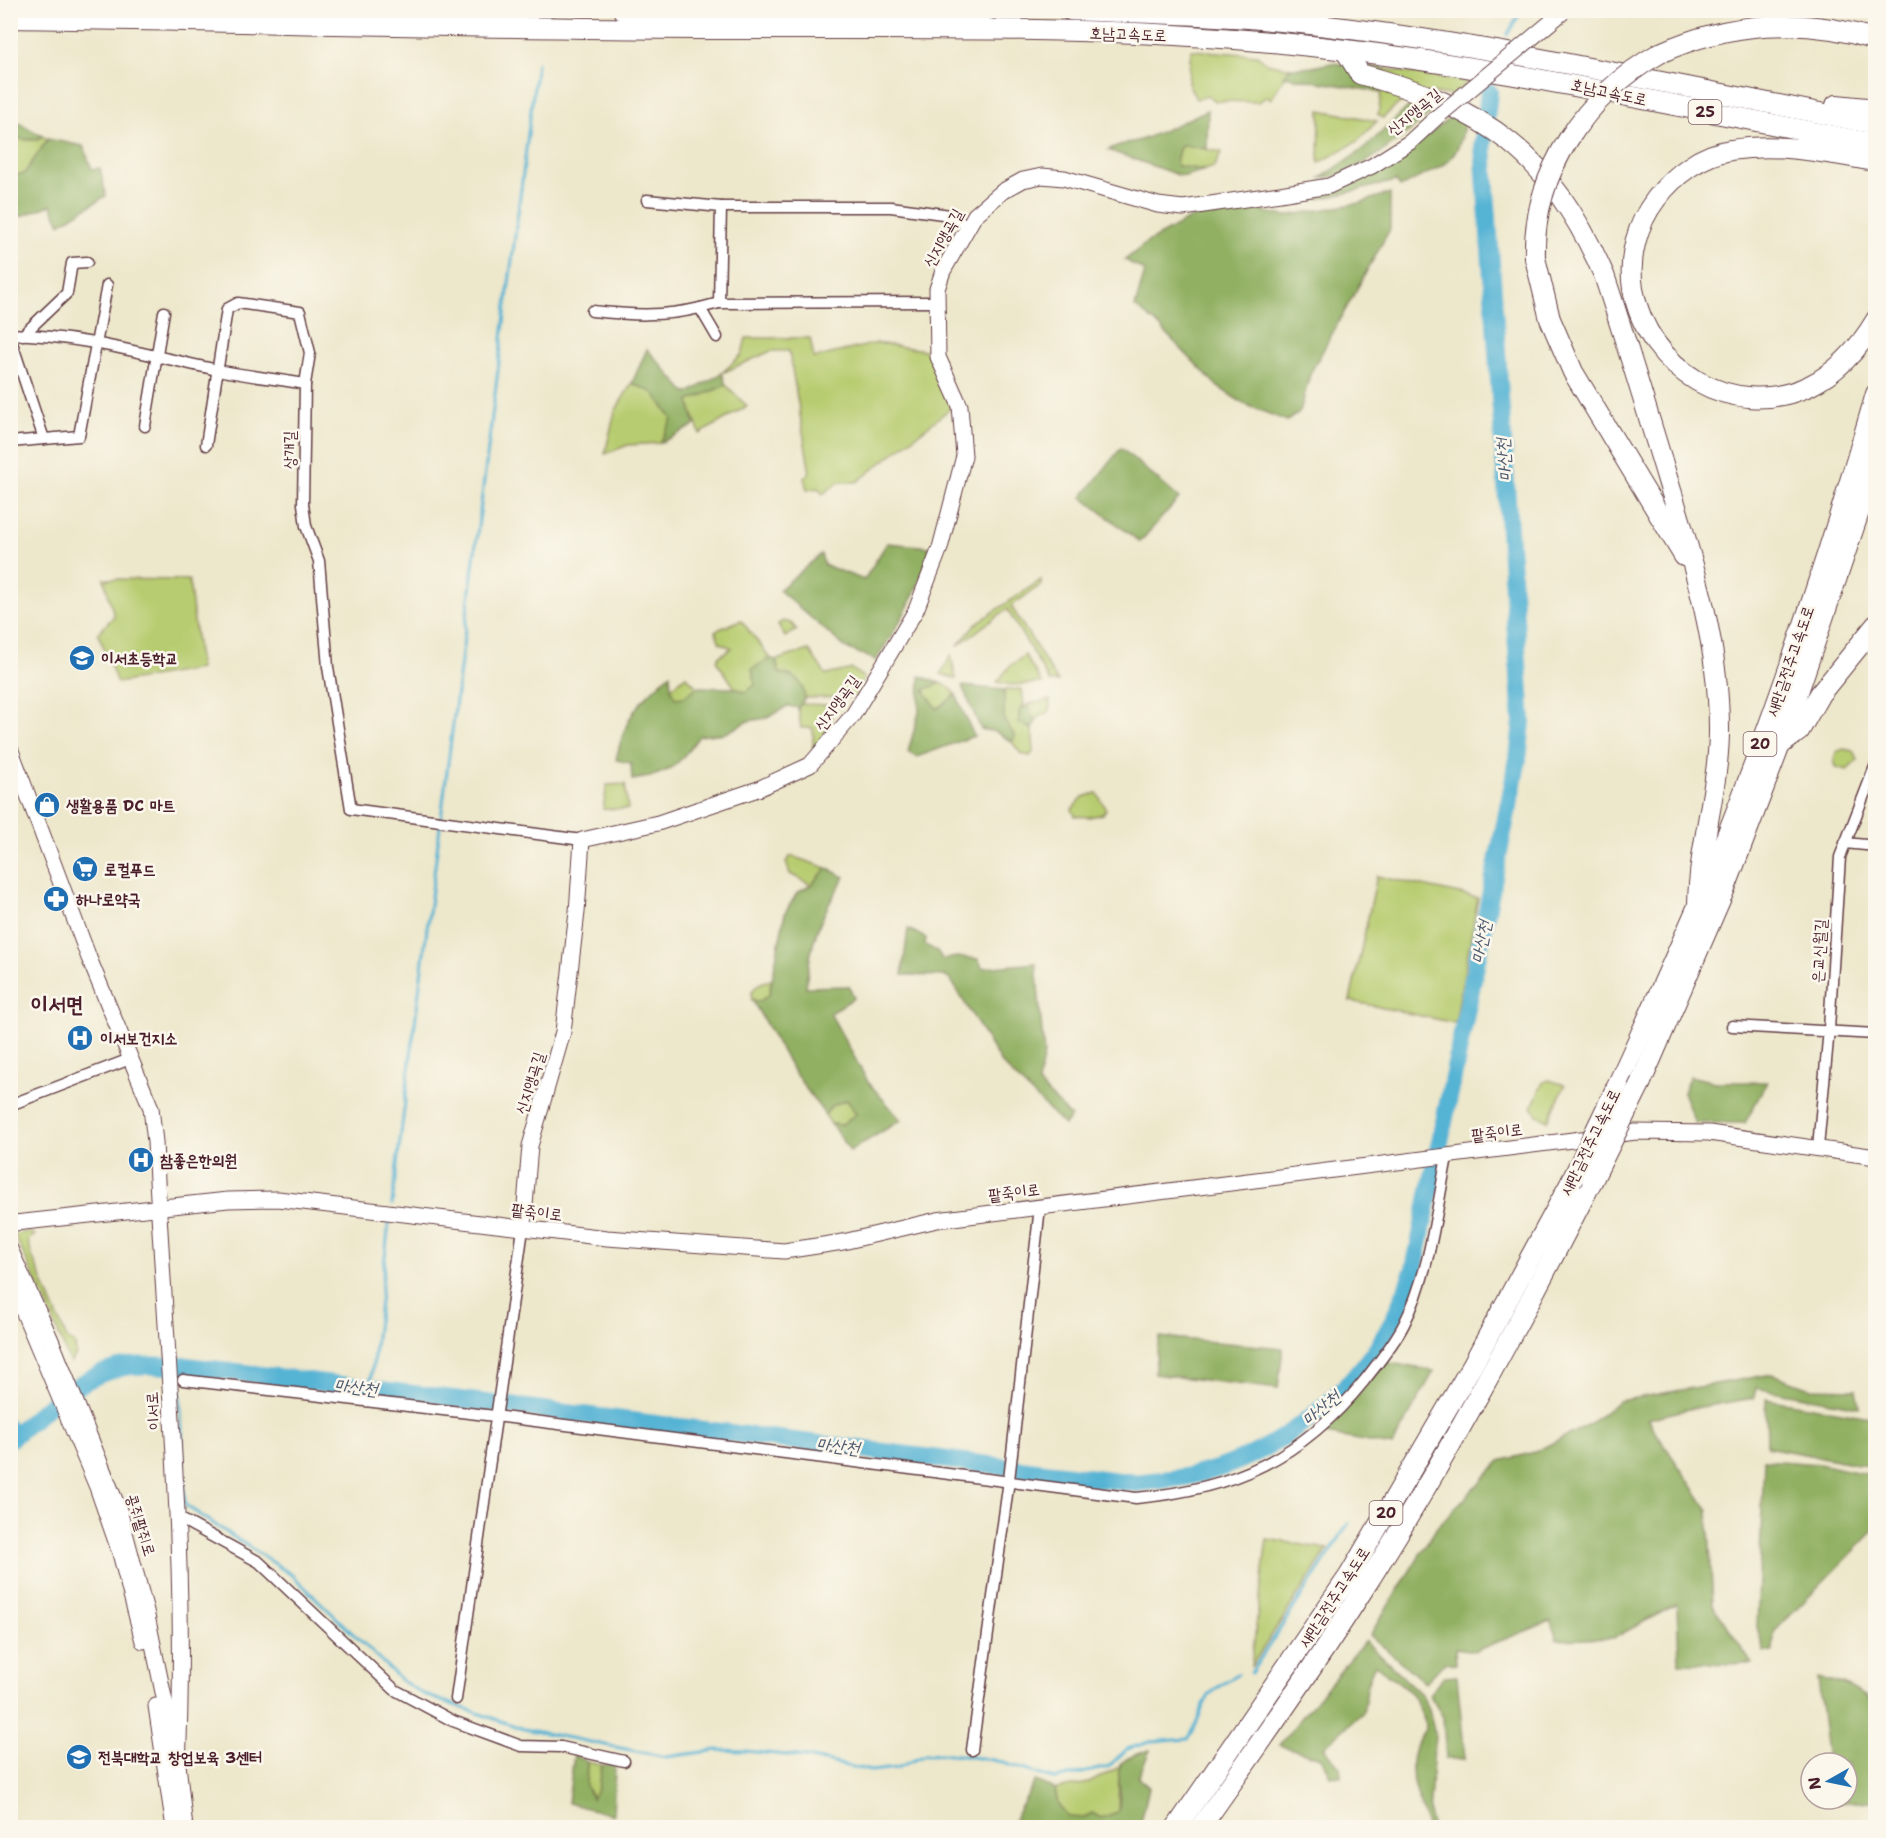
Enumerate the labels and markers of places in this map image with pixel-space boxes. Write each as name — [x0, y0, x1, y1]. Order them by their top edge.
school or university icon: 이서초등학교 — [67, 643, 97, 673]
place label: 이서초등학교 — [101, 648, 178, 669]
shop icon: 생활용품 DC 마트 — [32, 790, 62, 820]
place label: 생활용품 DC 마트 — [66, 795, 176, 816]
supermarket icon: 로컬푸드 — [70, 854, 100, 884]
place label: 로컬푸드 — [104, 859, 156, 880]
pharmacy icon: 하나로약국 — [41, 884, 71, 914]
place label: 하나로약국 — [75, 889, 141, 910]
hospital icon: 이서보건지소 — [65, 1023, 95, 1053]
place label: 이서보건지소 — [100, 1028, 177, 1049]
hospital icon: 참좋은한의원 — [126, 1145, 156, 1175]
place label: 참좋은한의원 — [160, 1150, 237, 1171]
school or university icon: 전북대학교 창업보육 3센터 — [64, 1742, 94, 1772]
place label: 전북대학교 창업보육 3센터 — [98, 1747, 262, 1768]

